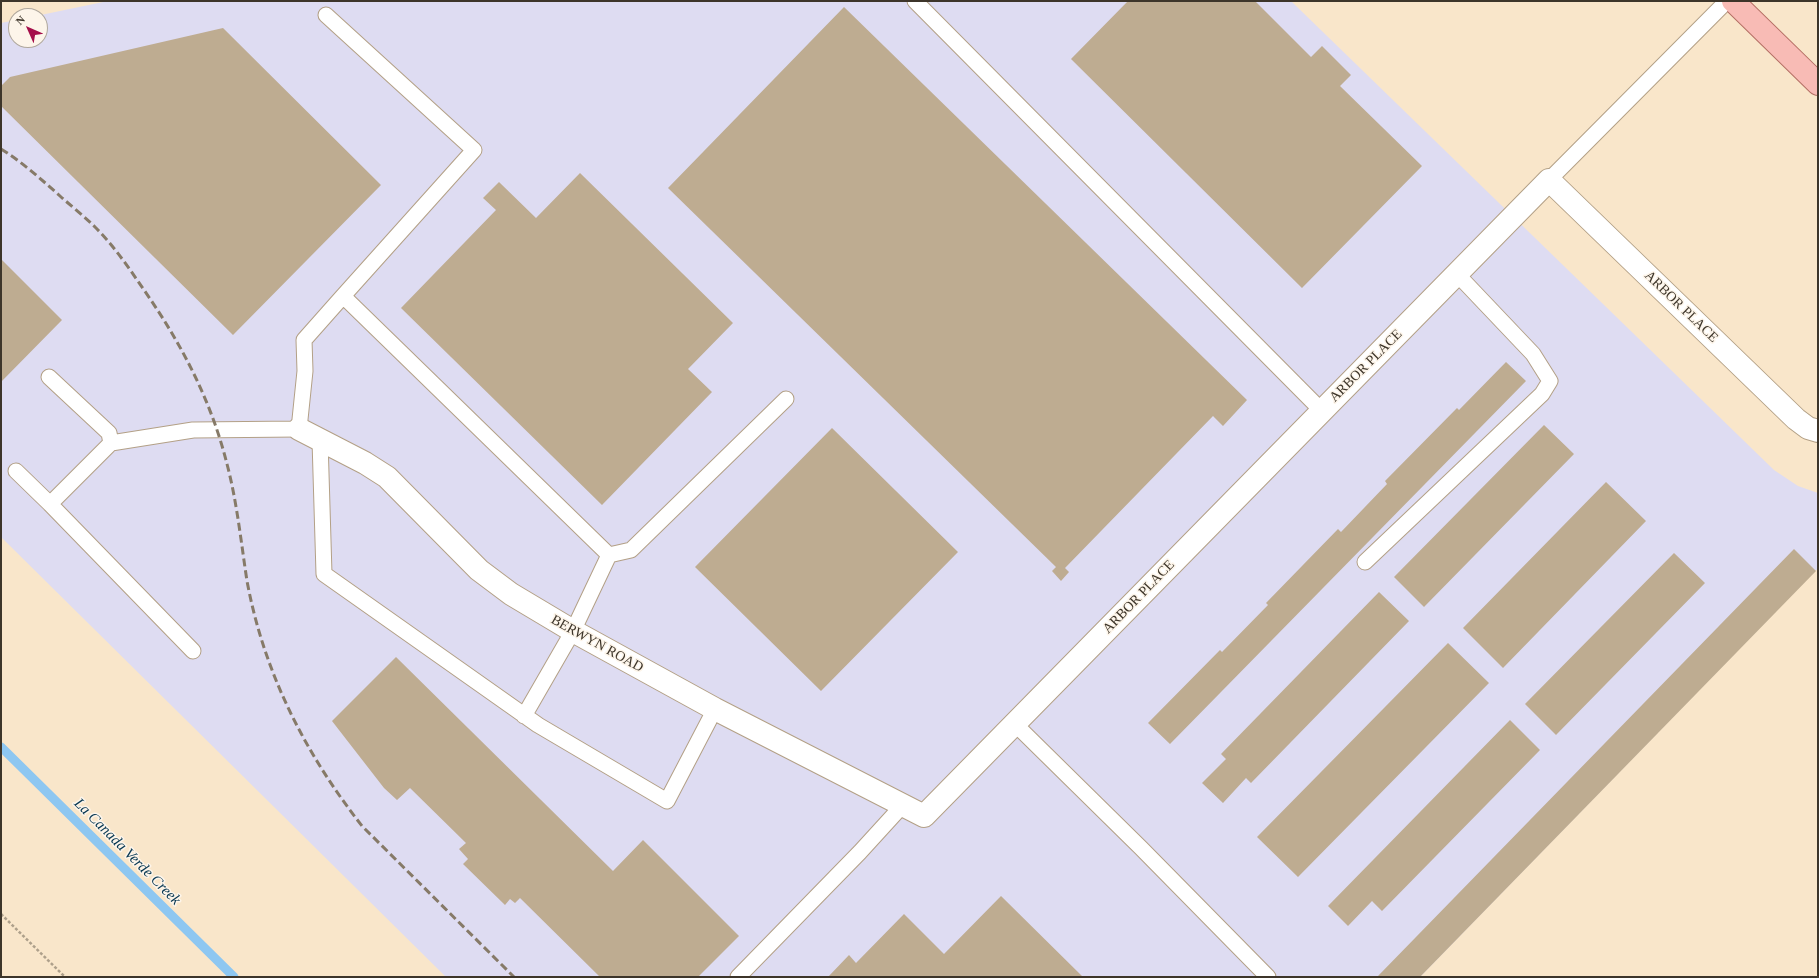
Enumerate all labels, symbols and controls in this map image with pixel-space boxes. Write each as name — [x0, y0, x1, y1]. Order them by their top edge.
north arrow — [8, 8, 48, 48]
text: N — [13, 13, 27, 27]
street label: ARBOR PLACE — [1641, 268, 1721, 346]
street label: ARBOR PLACE — [1326, 326, 1406, 406]
street label: ARBOR PLACE — [1100, 557, 1178, 637]
street label: BERWYN ROAD — [548, 612, 646, 676]
water label: La Canada Verde Creek — [70, 795, 184, 909]

